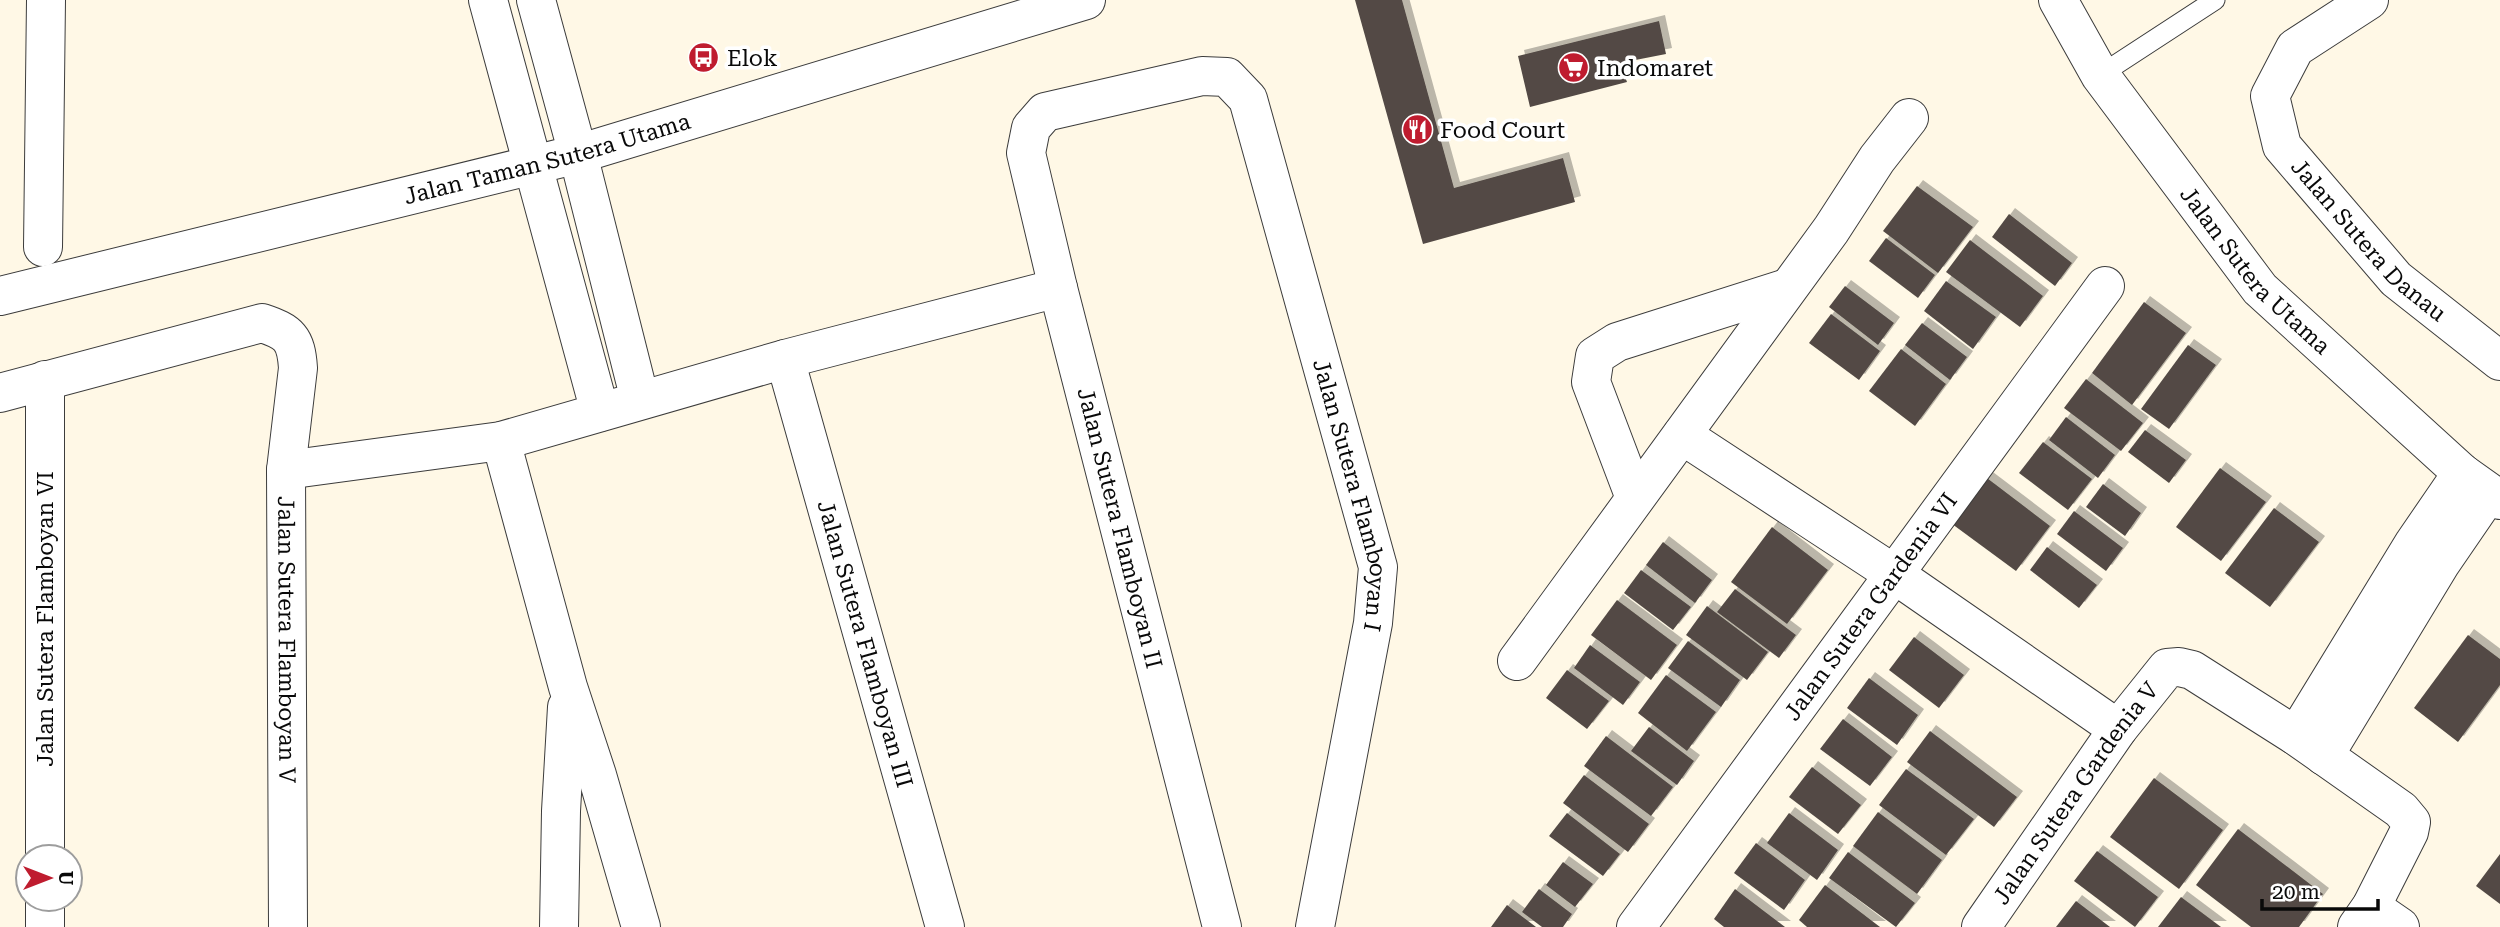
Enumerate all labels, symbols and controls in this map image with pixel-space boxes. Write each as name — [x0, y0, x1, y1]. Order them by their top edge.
bus stop icon: Elok — [687, 41, 721, 75]
place label: Elok — [727, 45, 778, 72]
supermarket icon: Indomaret — [1557, 51, 1591, 85]
place label: Indomaret — [1597, 55, 1714, 82]
street label: Jalan Taman Sutera Utama — [401, 108, 694, 210]
restaurant icon: Food Court — [1400, 113, 1434, 147]
place label: Food Court — [1440, 117, 1565, 144]
street label: Jalan Sutera Danau — [2285, 154, 2451, 327]
street label: Jalan Sutera Utama — [2174, 181, 2336, 361]
street label: Jalan Sutera Flamboyan I — [1307, 356, 1391, 634]
street label: Jalan Sutera Flamboyan II — [1072, 385, 1167, 671]
street label: Jalan Sutera Flamboyan VI — [32, 471, 59, 767]
street label: Jalan Sutera Gardenia VI — [1779, 488, 1963, 726]
street label: Jalan Sutera Flamboyan V — [272, 496, 300, 783]
street label: Jalan Sutera Flamboyan III — [812, 497, 918, 791]
street label: Jalan Sutera Gardenia V — [1988, 677, 2164, 910]
north arrow — [14, 843, 84, 913]
scale bar — [2262, 867, 2378, 911]
text: U — [54, 871, 77, 886]
text: 20 m — [2272, 880, 2320, 904]

